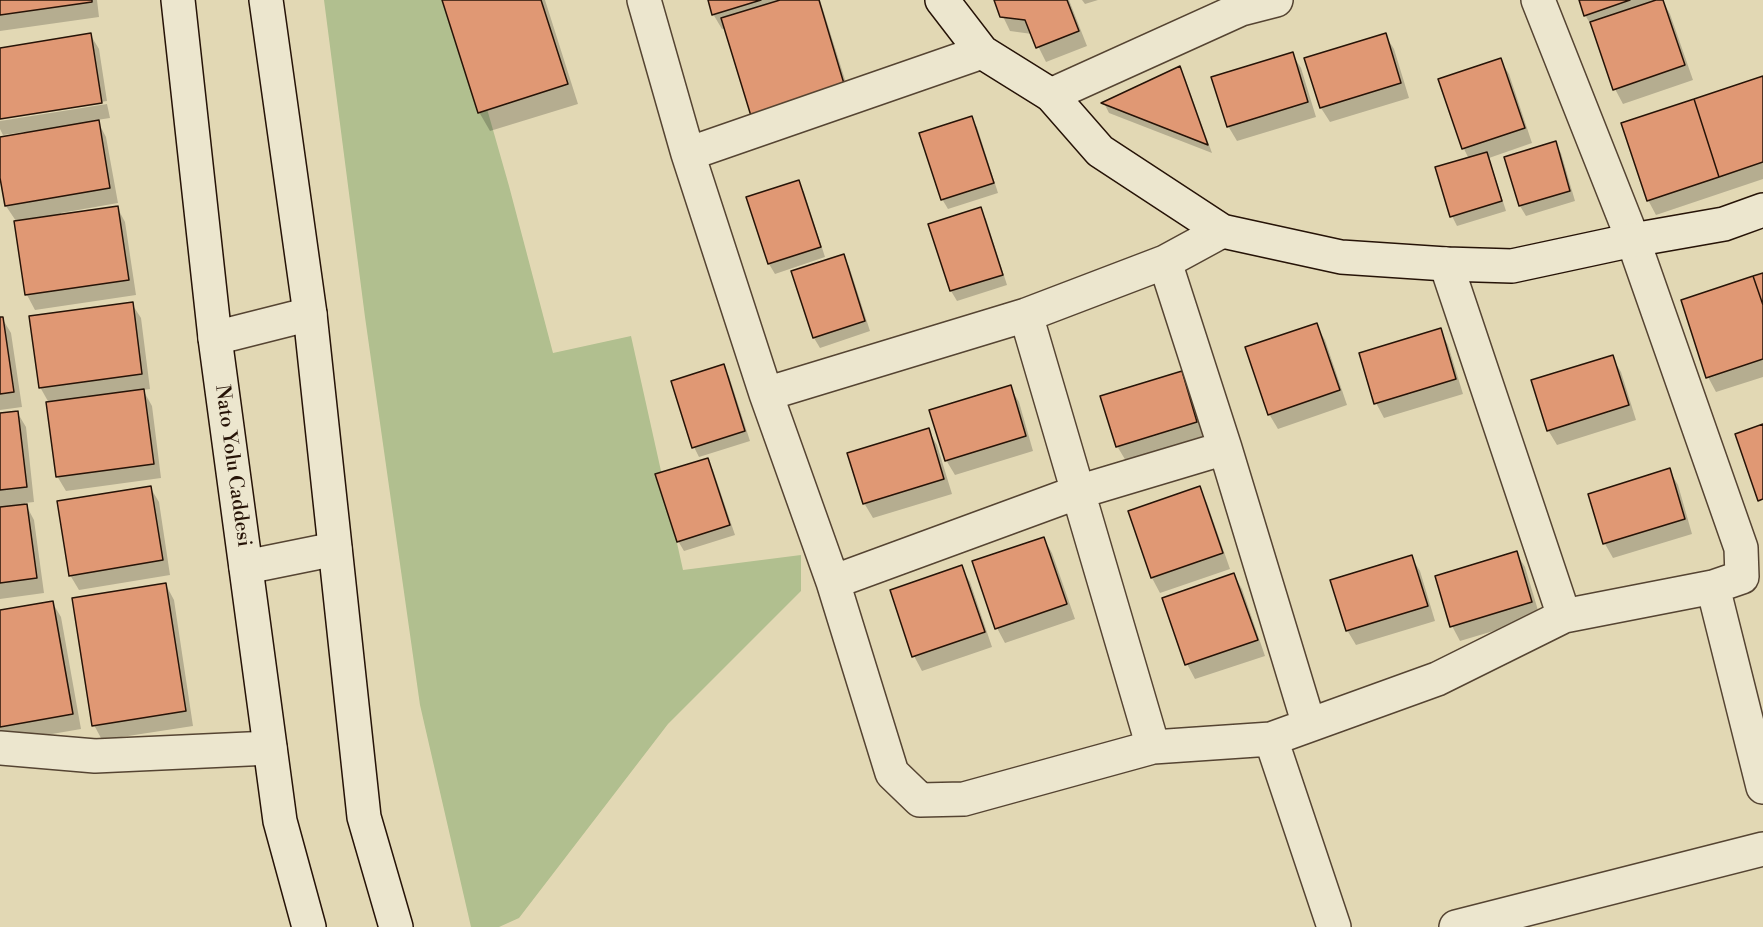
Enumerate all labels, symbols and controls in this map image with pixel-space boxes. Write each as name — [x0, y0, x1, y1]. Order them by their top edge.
street label: Nato Yolu Caddesi — [209, 384, 255, 548]

